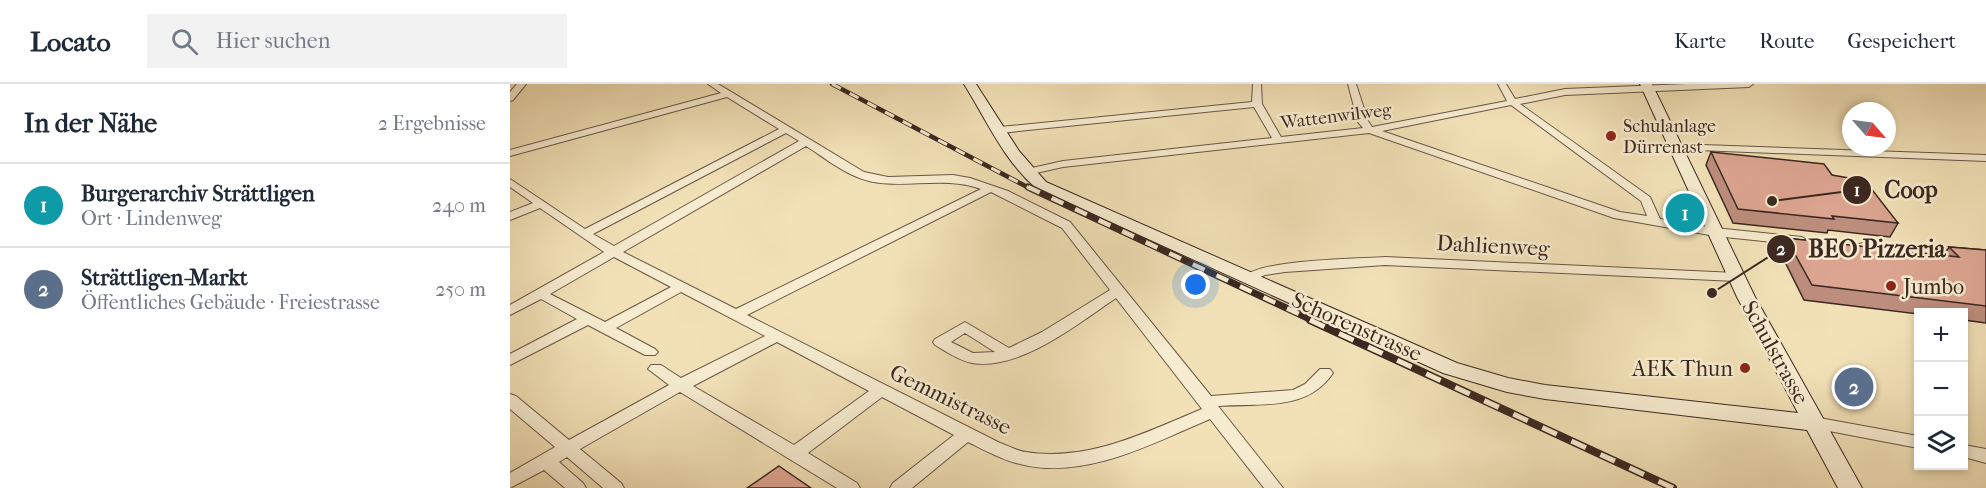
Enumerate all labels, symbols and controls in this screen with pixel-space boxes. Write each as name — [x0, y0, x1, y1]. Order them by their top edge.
search box — [147, 14, 567, 68]
text: Locato — [30, 25, 111, 58]
icon: search — [168, 25, 201, 58]
text: Hier suchen — [216, 28, 330, 54]
text: Karte — [1674, 29, 1726, 53]
text: Route — [1759, 29, 1814, 53]
text: Gespeichert — [1847, 29, 1956, 53]
street label: Wattenwilweg — [1278, 99, 1393, 134]
north arrow — [1842, 102, 1896, 156]
text: In der Nähe — [24, 108, 157, 139]
text: 2 Ergebnisse — [378, 112, 486, 135]
place label: Schulanlage Dürrenast — [1623, 116, 1716, 158]
marker: Schulanlage Dürrenast — [1604, 129, 1618, 143]
callout: Coop — [1842, 169, 1950, 211]
text: Coop — [1884, 176, 1938, 204]
text: 1 — [1854, 180, 1860, 201]
text: Burgerarchiv Strättligen — [81, 181, 315, 207]
pin: 1 — [1666, 190, 1704, 236]
text: 1 — [40, 194, 47, 217]
text: 240 m — [432, 194, 486, 217]
text: Ort · Lindenweg — [81, 207, 222, 230]
callout: BEO Pizzeria — [1766, 228, 1958, 270]
street label: Dahlienweg — [1436, 230, 1551, 262]
text: BEO Pizzeria — [1808, 235, 1947, 263]
text: 2 — [1776, 239, 1786, 260]
text: Strättligen-Markt — [81, 265, 248, 291]
your location — [1181, 270, 1210, 299]
place label: Jumbo — [1901, 274, 1964, 300]
text: 2 — [38, 278, 49, 301]
text: 250 m — [435, 278, 486, 301]
marker: Jumbo — [1884, 279, 1898, 293]
street label: Schorenstrasse — [1287, 287, 1426, 367]
text: Öffentliches Gebäude · Freiestrasse — [81, 291, 380, 314]
street label: Schulstrasse — [1736, 296, 1814, 409]
map controls — [1914, 308, 1968, 470]
button: + — [1914, 308, 1968, 362]
place label: AEK Thun — [1631, 356, 1733, 382]
street label: Gemmistrasse — [885, 359, 1016, 441]
marker: AEK Thun — [1738, 361, 1752, 375]
button: − — [1914, 362, 1968, 416]
pin: 2 — [1834, 364, 1874, 410]
button: layers — [1914, 416, 1968, 470]

